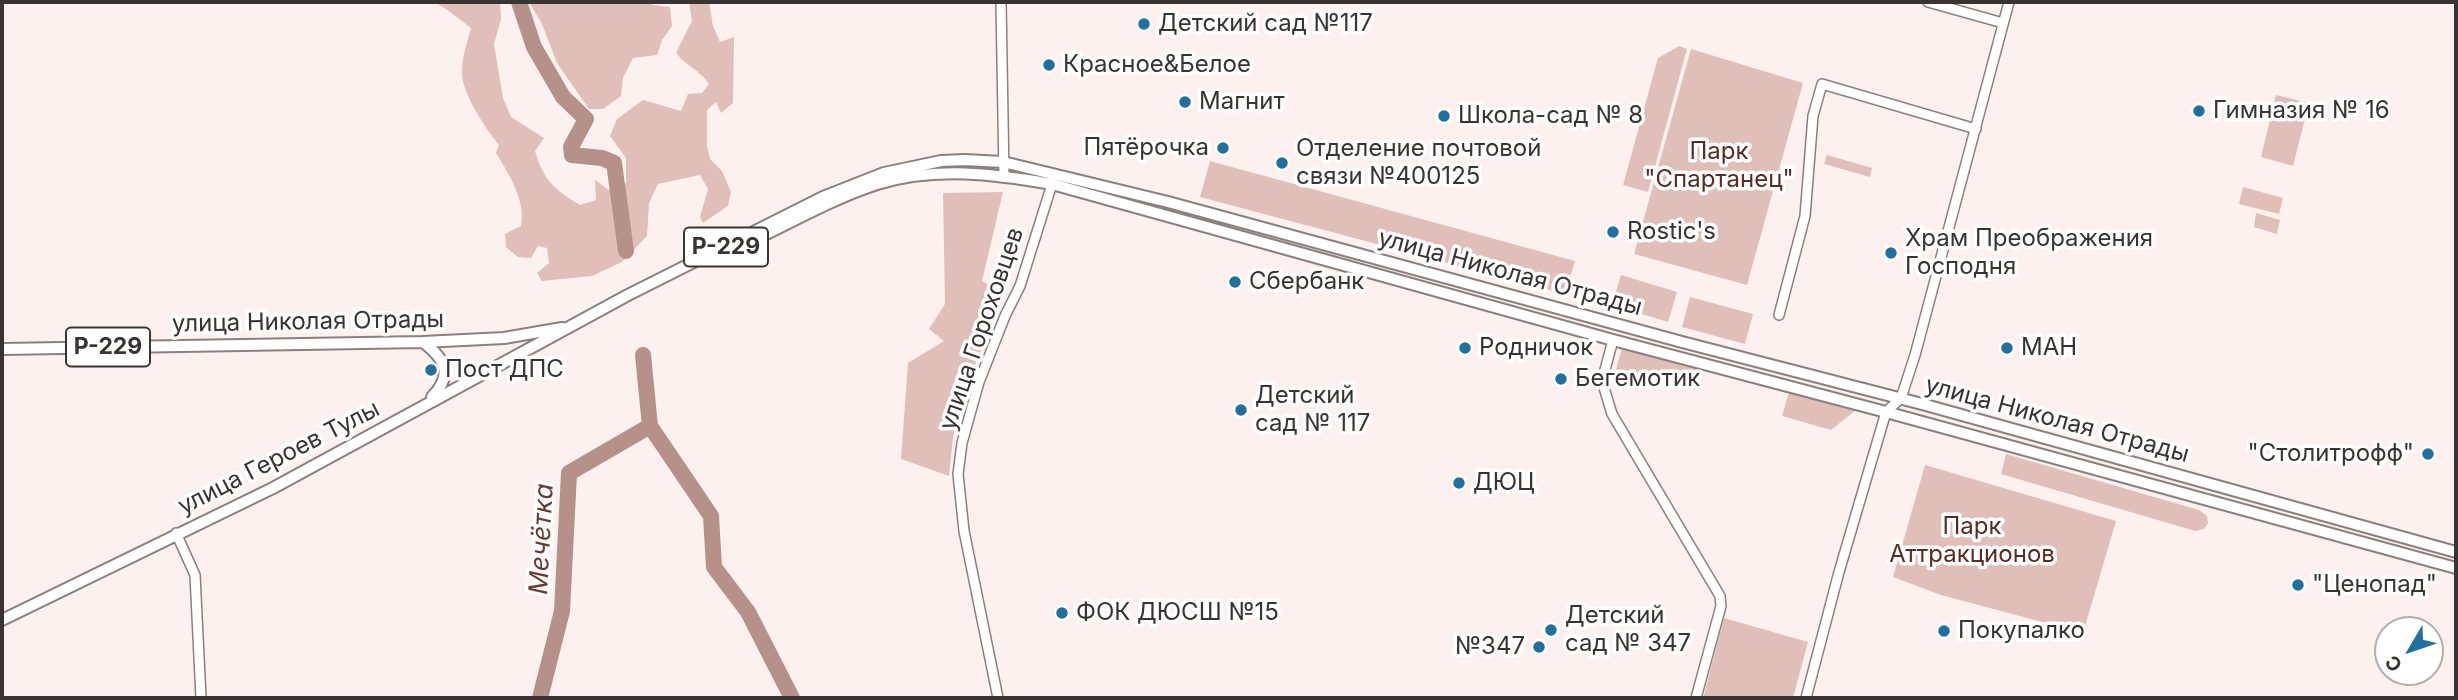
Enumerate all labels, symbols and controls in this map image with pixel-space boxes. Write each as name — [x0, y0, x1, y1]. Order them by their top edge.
place label: Детский сад №117 — [1158, 10, 1373, 38]
marker: Детский сад №117 — [1136, 16, 1152, 32]
place label: Красное&Белое — [1063, 51, 1251, 79]
marker: Красное&Белое — [1041, 57, 1057, 73]
place label: Магнит — [1199, 88, 1285, 116]
marker: Магнит — [1177, 94, 1193, 110]
place label: Гимназия № 16 — [2213, 97, 2390, 125]
place label: Школа-сад № 8 — [1458, 102, 1643, 130]
marker: Гимназия № 16 — [2191, 103, 2207, 119]
marker: Школа-сад № 8 — [1436, 108, 1452, 124]
place label: Пятёрочка — [1083, 134, 1209, 162]
place label: Отделение почтовой связи №400125 — [1296, 135, 1541, 191]
park label: Парк "Спартанец" — [1644, 138, 1794, 194]
marker: Пятёрочка — [1215, 140, 1231, 156]
marker: Отделение почтовой связи №400125 — [1274, 155, 1290, 171]
place label: Rostic's — [1627, 218, 1716, 246]
street label: улица Гороховцев — [934, 224, 1030, 434]
street label: улица Николая Отрады — [1375, 224, 1645, 322]
marker: Rostic's — [1605, 224, 1621, 240]
place label: Храм Преображения Господня — [1905, 225, 2153, 281]
road number: Р-229 — [684, 228, 768, 266]
marker: Храм Преображения Господня — [1883, 245, 1899, 261]
place label: Сбербанк — [1249, 268, 1364, 296]
marker: Сбербанк — [1227, 274, 1243, 290]
street label: улица Николая Отрады — [172, 305, 444, 339]
road number: Р-229 — [66, 328, 150, 366]
place label: Родничок — [1479, 334, 1593, 362]
place label: МАН — [2021, 334, 2077, 362]
marker: Родничок — [1457, 340, 1473, 356]
marker: МАН — [1999, 340, 2015, 356]
place label: Пост ДПС — [445, 356, 564, 384]
marker: Пост ДПС — [423, 362, 439, 378]
place label: Бегемотик — [1575, 365, 1700, 393]
marker: Бегемотик — [1553, 371, 1569, 387]
street label: улица Николая Отрады — [1922, 371, 2192, 469]
place label: Детский сад № 117 — [1255, 382, 1370, 438]
street label: улица Героев Тулы — [173, 395, 385, 521]
marker: Детский сад № 117 — [1233, 402, 1249, 418]
place label: "Столитрофф" — [2248, 440, 2414, 468]
marker: "Столитрофф" — [2420, 446, 2436, 462]
place label: ДЮЦ — [1473, 469, 1534, 497]
marker: ДЮЦ — [1451, 475, 1467, 491]
water label: Мечётка — [524, 483, 560, 595]
park label: Парк Аттракционов — [1889, 513, 2055, 569]
place label: "Ценопад" — [2312, 571, 2437, 599]
marker: "Ценопад" — [2290, 577, 2306, 593]
place label: ФОК ДЮСШ №15 — [1076, 599, 1279, 627]
place label: Детский сад № 347 — [1565, 602, 1691, 658]
marker: ФОК ДЮСШ №15 — [1054, 605, 1070, 621]
north arrow — [2374, 616, 2444, 686]
place label: Покупалко — [1958, 617, 2085, 645]
marker: Детский сад № 347 — [1543, 622, 1559, 638]
marker: Покупалко — [1936, 623, 1952, 639]
place label: №347 — [1455, 633, 1525, 661]
marker: №347 — [1531, 639, 1547, 655]
text: С — [2380, 651, 2407, 676]

